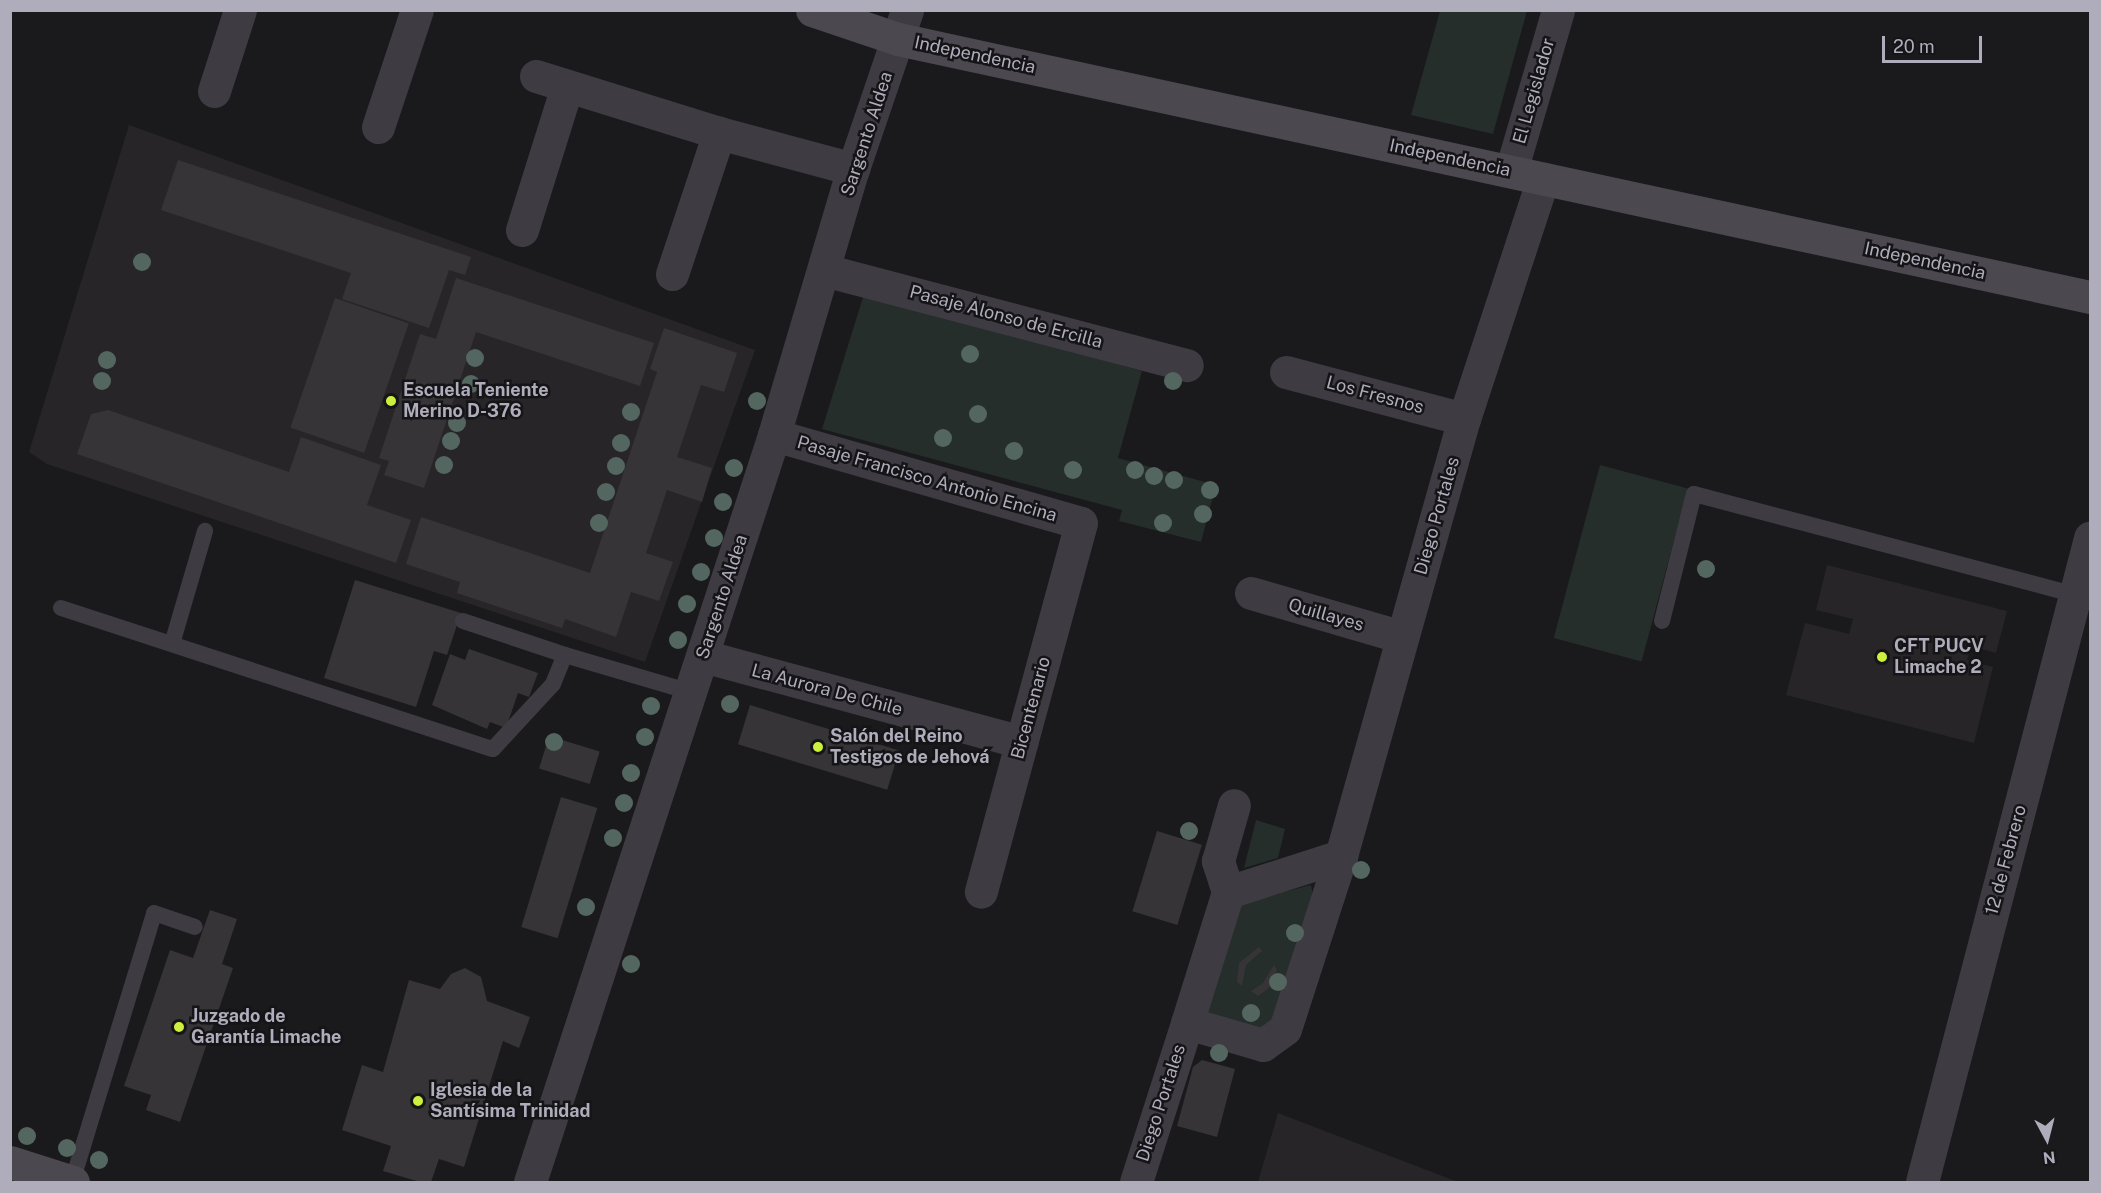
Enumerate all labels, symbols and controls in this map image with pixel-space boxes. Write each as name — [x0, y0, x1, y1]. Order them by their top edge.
scale bar — [1885, 24, 1986, 62]
street label: Independencia — [913, 32, 1037, 78]
street label: El Legislador — [1509, 36, 1559, 146]
text: 20 m — [1893, 36, 1935, 57]
street label: Sargento Aldea — [837, 69, 897, 199]
street label: Independencia — [1388, 135, 1512, 181]
street label: Independencia — [1863, 238, 1987, 284]
street label: Pasaje Alonso de Ercilla — [907, 281, 1105, 353]
street label: Los Fresnos — [1324, 372, 1426, 418]
place label: Escuela Teniente Merino D-376 — [403, 380, 549, 422]
marker: Escuela Teniente Merino D-376 — [384, 394, 398, 408]
street label: Pasaje Francisco Antonio Encina — [794, 431, 1060, 527]
street label: Diego Portales — [1410, 454, 1464, 578]
street label: Sargento Aldea — [692, 532, 752, 662]
street label: Quillayes — [1286, 594, 1366, 636]
place label: CFT PUCV Limache 2 — [1894, 636, 1984, 678]
marker: CFT PUCV Limache 2 — [1875, 650, 1889, 664]
street label: Bicentenario — [1007, 654, 1055, 762]
street label: La Aurora De Chile — [749, 659, 905, 721]
place label: Salón del Reino Testigos de Jehová — [830, 726, 990, 768]
marker: Salón del Reino Testigos de Jehová — [811, 740, 825, 754]
street label: 12 de Febrero — [1981, 803, 2031, 917]
place label: Juzgado de Garantía Limache — [191, 1006, 341, 1048]
marker: Juzgado de Garantía Limache — [172, 1020, 186, 1034]
street label: Diego Portales — [1132, 1042, 1190, 1164]
place label: Iglesia de la Santísima Trinidad — [430, 1080, 590, 1122]
marker: Iglesia de la Santísima Trinidad — [411, 1094, 425, 1108]
north arrow — [2017, 1109, 2077, 1169]
text: N — [2042, 1147, 2057, 1168]

